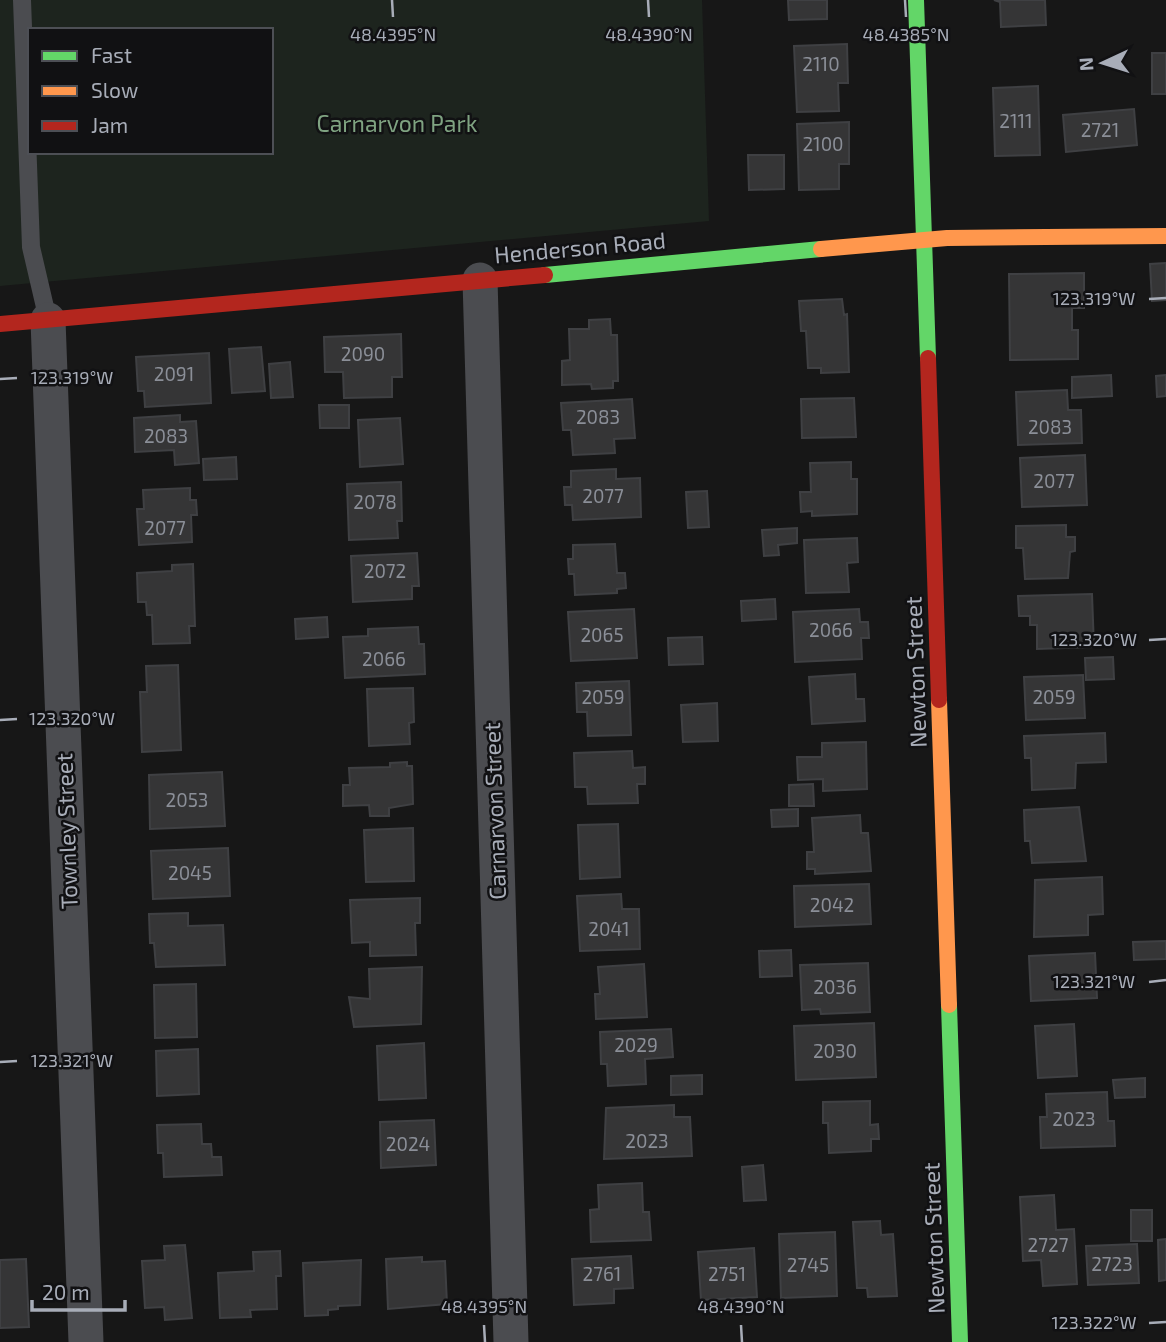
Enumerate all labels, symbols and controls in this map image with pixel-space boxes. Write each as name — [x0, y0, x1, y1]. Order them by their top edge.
text: 48.4395°N — [350, 23, 436, 45]
text: 48.4390°N — [605, 23, 693, 45]
text: 48.4385°N — [863, 23, 949, 45]
legend — [28, 28, 273, 154]
north arrow — [1068, 28, 1138, 98]
text: Fast — [91, 42, 132, 67]
house number: 2110 — [802, 52, 840, 75]
text: N — [1074, 57, 1097, 72]
text: Slow — [91, 77, 138, 102]
park label: Carnarvon Park — [317, 109, 478, 137]
house number: 2111 — [999, 109, 1033, 132]
text: Jam — [91, 112, 128, 137]
house number: 2721 — [1081, 118, 1119, 141]
house number: 2100 — [802, 132, 844, 155]
street label: Henderson Road — [493, 226, 667, 268]
text: 123.319°W — [1053, 287, 1135, 309]
house number: 2090 — [341, 342, 385, 365]
house number: 2091 — [154, 362, 194, 385]
text: 123.319°W — [31, 366, 113, 388]
house number: 2083 — [576, 405, 620, 428]
house number: 2083 — [1028, 415, 1072, 438]
house number: 2083 — [144, 424, 188, 447]
house number: 2077 — [1033, 469, 1075, 492]
house number: 2077 — [582, 484, 624, 507]
house number: 2078 — [353, 490, 397, 513]
house number: 2077 — [144, 516, 186, 539]
house number: 2072 — [364, 559, 406, 582]
street label: Newton Street — [898, 595, 932, 748]
house number: 2066 — [809, 618, 853, 641]
house number: 2065 — [580, 623, 624, 646]
text: 123.320°W — [1051, 628, 1137, 650]
house number: 2066 — [362, 647, 406, 670]
house number: 2059 — [581, 685, 625, 708]
house number: 2059 — [1032, 685, 1076, 708]
text: 123.320°W — [29, 707, 115, 729]
street label: Carnarvon Street — [477, 722, 511, 900]
street label: Townley Street — [49, 752, 83, 909]
house number: 2053 — [166, 788, 208, 811]
house number: 2045 — [168, 861, 212, 884]
house number: 2042 — [810, 893, 854, 916]
house number: 2041 — [588, 917, 630, 940]
text: 123.321°W — [1053, 970, 1135, 992]
house number: 2036 — [813, 975, 857, 998]
house number: 2029 — [614, 1033, 658, 1056]
house number: 2030 — [813, 1039, 857, 1062]
text: 123.321°W — [31, 1049, 113, 1071]
house number: 2023 — [1052, 1107, 1096, 1130]
house number: 2023 — [625, 1129, 669, 1152]
house number: 2024 — [386, 1132, 430, 1155]
street label: Newton Street — [916, 1161, 950, 1314]
house number: 2727 — [1028, 1233, 1069, 1256]
house number: 2723 — [1091, 1252, 1133, 1275]
house number: 2745 — [787, 1253, 829, 1276]
house number: 2761 — [583, 1262, 621, 1285]
house number: 2751 — [708, 1262, 746, 1285]
scale bar — [32, 1268, 124, 1312]
text: 20 m — [42, 1279, 90, 1304]
text: 48.4395°N — [441, 1295, 527, 1317]
text: 48.4390°N — [697, 1295, 785, 1317]
text: 123.322°W — [1051, 1311, 1137, 1333]

